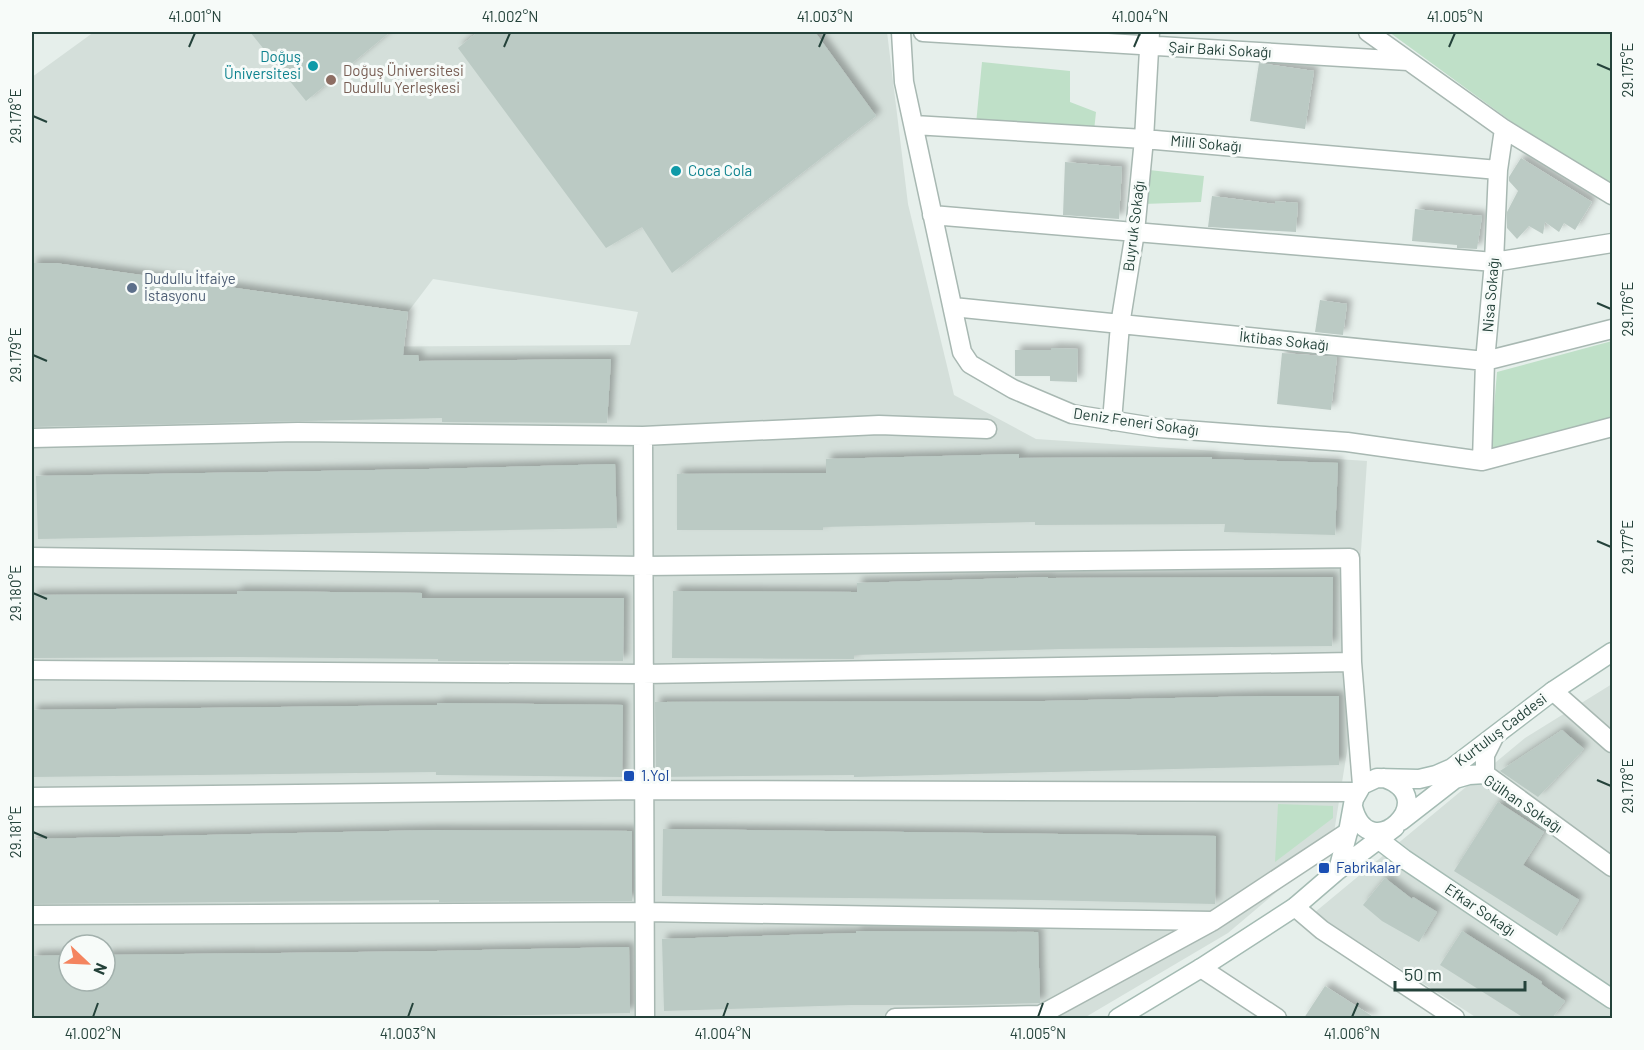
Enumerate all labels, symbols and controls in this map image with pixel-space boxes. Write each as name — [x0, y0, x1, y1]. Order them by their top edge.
text: 41.001°N — [168, 7, 222, 25]
text: 41.002°N — [482, 7, 538, 25]
text: 41.003°N — [797, 7, 853, 25]
text: 41.004°N — [1112, 7, 1168, 25]
text: 41.005°N — [1427, 7, 1483, 25]
street label: Şair Baki Sokağı — [1168, 37, 1272, 61]
text: 29.175°E — [1618, 43, 1636, 97]
place label: Doğuş Üniversitesi — [224, 47, 301, 82]
marker: Doğuş Üniversitesi — [306, 59, 320, 73]
place label: Doğuş Üniversitesi Dudullu Yerleşkesi — [343, 61, 464, 96]
marker: Doğuş Üniversitesi Dudullu Yerleşkesi — [324, 73, 338, 87]
text: 29.178°E — [6, 89, 24, 143]
street label: Milli Sokağı — [1170, 131, 1242, 155]
place label: Coca Cola — [688, 161, 752, 179]
marker: Coca Cola — [669, 164, 683, 178]
street label: Buyruk Sokağı — [1119, 179, 1148, 272]
street label: Nisa Sokağı — [1478, 257, 1502, 333]
place label: Dudullu İtfaiye İstasyonu — [144, 269, 236, 304]
marker: Dudullu İtfaiye İstasyonu — [125, 281, 139, 295]
text: 29.176°E — [1618, 282, 1636, 336]
street label: İktibas Sokağı — [1238, 326, 1330, 354]
text: 29.179°E — [6, 328, 24, 382]
street label: Deniz Feneri Sokağı — [1072, 403, 1200, 439]
text: 29.177°E — [1618, 520, 1636, 574]
text: 29.180°E — [6, 565, 24, 621]
street label: Kurtuluş Caddesi — [1451, 689, 1550, 770]
text: 29.178°E — [1618, 759, 1636, 813]
place label: 1.Yol — [641, 766, 669, 784]
marker: 1.Yol — [622, 769, 636, 783]
street label: Gülhan Sokağı — [1481, 770, 1566, 836]
text: 29.181°E — [6, 806, 24, 858]
place label: Fabrikalar — [1336, 858, 1401, 876]
marker: Fabrikalar — [1317, 861, 1331, 875]
street label: Efkar Sokağı — [1442, 879, 1519, 939]
north arrow — [57, 933, 117, 993]
scale bar — [1395, 954, 1526, 992]
text: N — [90, 960, 112, 978]
text: 50 m — [1404, 963, 1442, 985]
text: 41.002°N — [65, 1024, 121, 1042]
text: 41.003°N — [380, 1024, 436, 1042]
text: 41.004°N — [695, 1024, 751, 1042]
text: 41.005°N — [1010, 1024, 1066, 1042]
text: 41.006°N — [1324, 1024, 1380, 1042]

